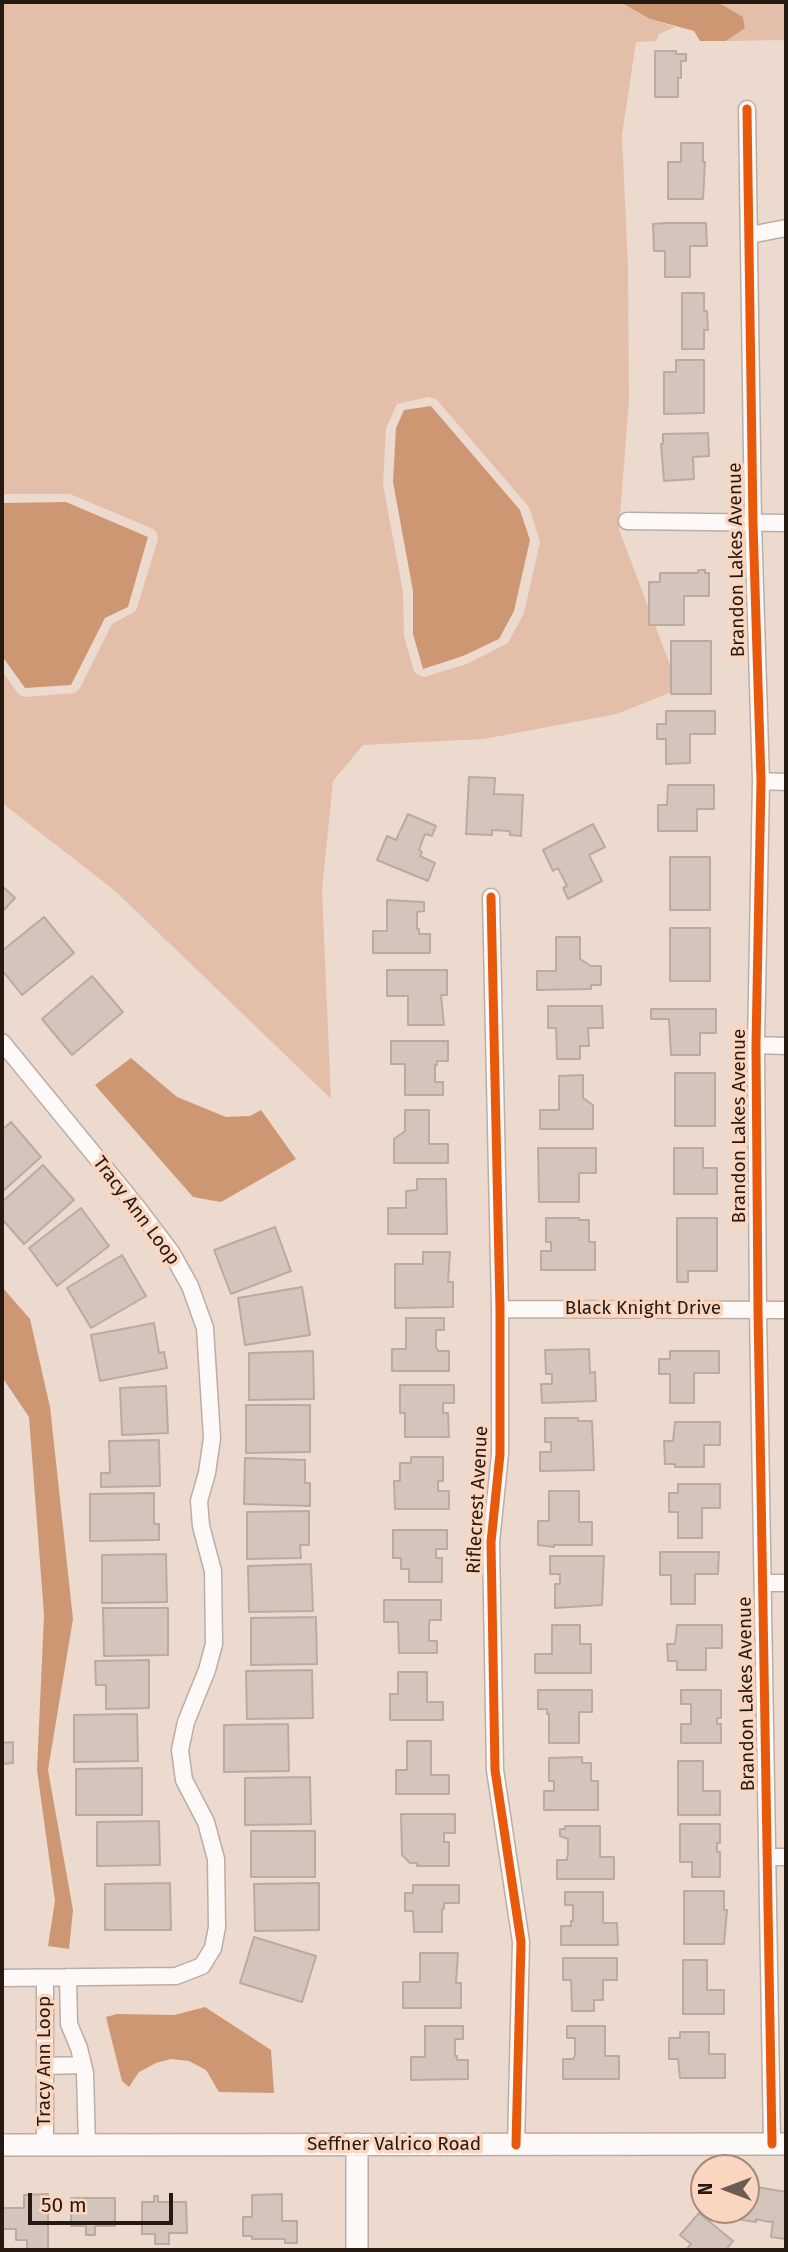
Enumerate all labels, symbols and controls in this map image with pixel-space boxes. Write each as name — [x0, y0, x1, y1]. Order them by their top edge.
street label: Brandon Lakes Avenue — [724, 462, 750, 658]
street label: Brandon Lakes Avenue — [729, 1029, 751, 1223]
street label: Tracy Ann Loop — [88, 1152, 184, 1270]
street label: Black Knight Drive — [565, 1298, 721, 1320]
street label: Riflecrest Avenue — [463, 1425, 493, 1575]
street label: Brandon Lakes Avenue — [734, 1596, 760, 1792]
street label: Tracy Ann Loop — [34, 1996, 56, 2126]
street label: Seffner Valrico Road — [307, 2134, 481, 2156]
north arrow — [690, 2154, 760, 2224]
scale bar — [32, 2178, 177, 2222]
text: N — [694, 2183, 717, 2195]
text: 50 m — [41, 2192, 87, 2218]

